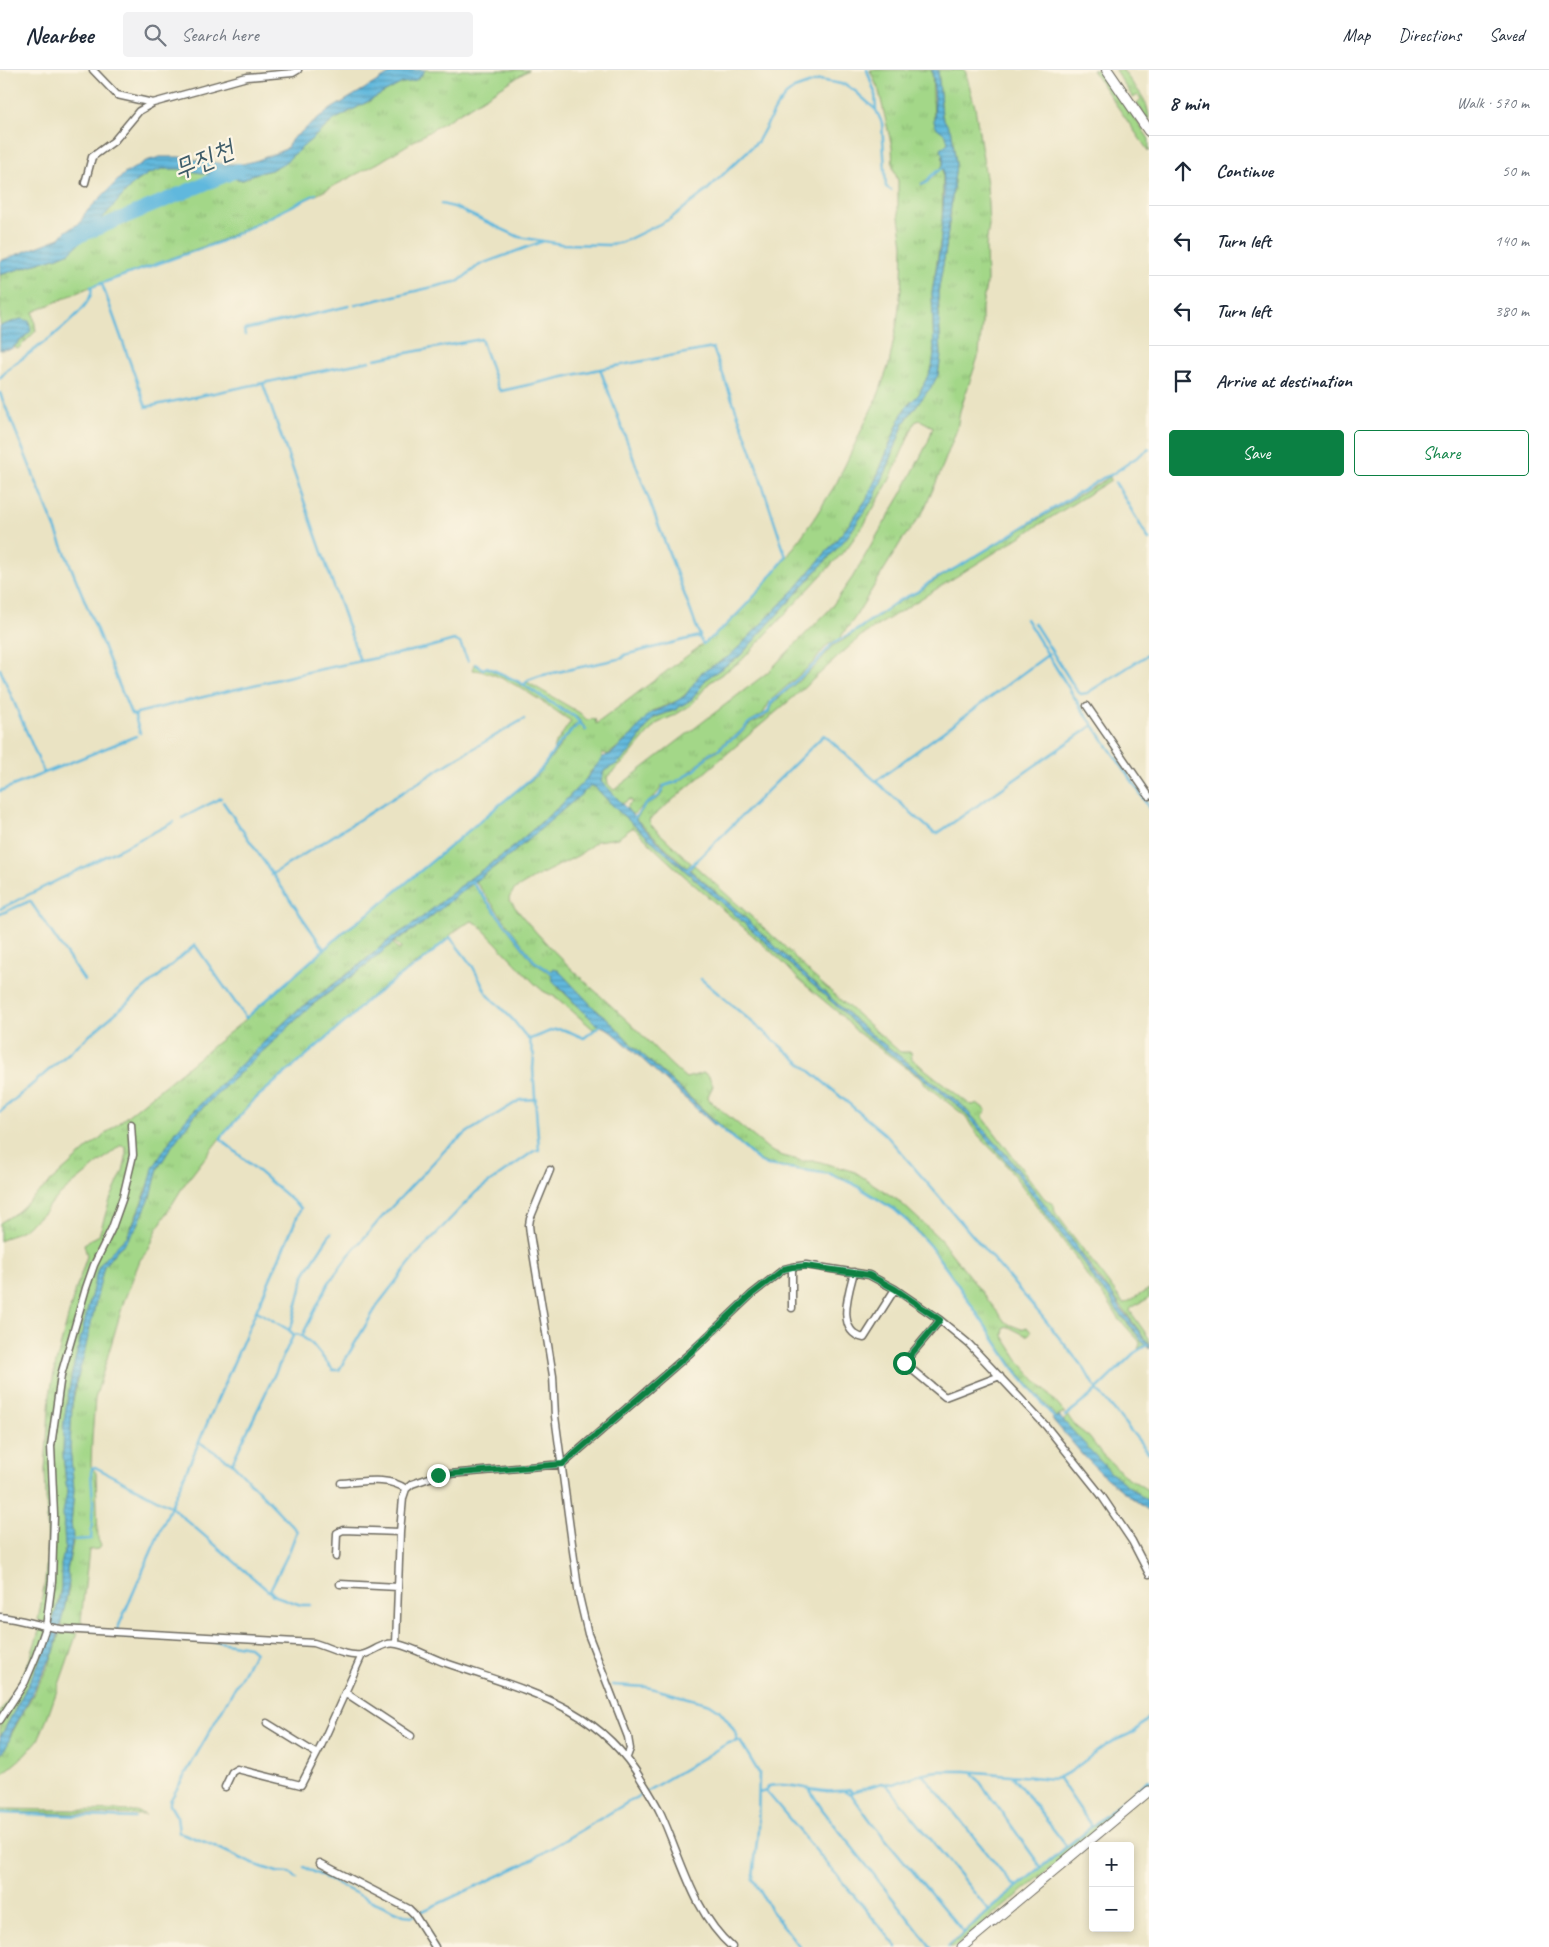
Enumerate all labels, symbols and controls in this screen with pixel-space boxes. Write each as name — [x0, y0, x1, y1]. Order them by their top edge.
search box — [123, 12, 473, 57]
text: Nearbee — [25, 20, 93, 50]
icon: search — [141, 21, 169, 49]
text: Search here — [181, 23, 259, 47]
text: Map — [1343, 24, 1370, 46]
text: Directions — [1398, 24, 1461, 46]
text: Saved — [1489, 24, 1524, 46]
text: 8 min — [1169, 90, 1209, 116]
text: Walk · 570 m — [1457, 93, 1529, 113]
water label: 무진천 — [168, 131, 241, 187]
icon: ahead — [1169, 157, 1197, 185]
text: Continue — [1216, 159, 1273, 183]
text: 50 m — [1502, 161, 1529, 181]
icon: left — [1169, 227, 1197, 255]
text: Turn left — [1216, 229, 1271, 253]
text: 140 m — [1495, 231, 1529, 251]
icon: left — [1169, 297, 1197, 325]
text: Turn left — [1216, 299, 1271, 323]
text: 380 m — [1495, 301, 1529, 321]
icon: arrive — [1169, 367, 1197, 395]
text: Arrive at destination — [1216, 369, 1352, 393]
button: Save — [1169, 430, 1344, 476]
button: Share — [1354, 430, 1529, 476]
route start — [893, 1352, 916, 1375]
route end — [427, 1464, 450, 1487]
map controls — [1089, 1842, 1134, 1932]
button: + — [1089, 1842, 1134, 1887]
button: − — [1089, 1887, 1134, 1932]

